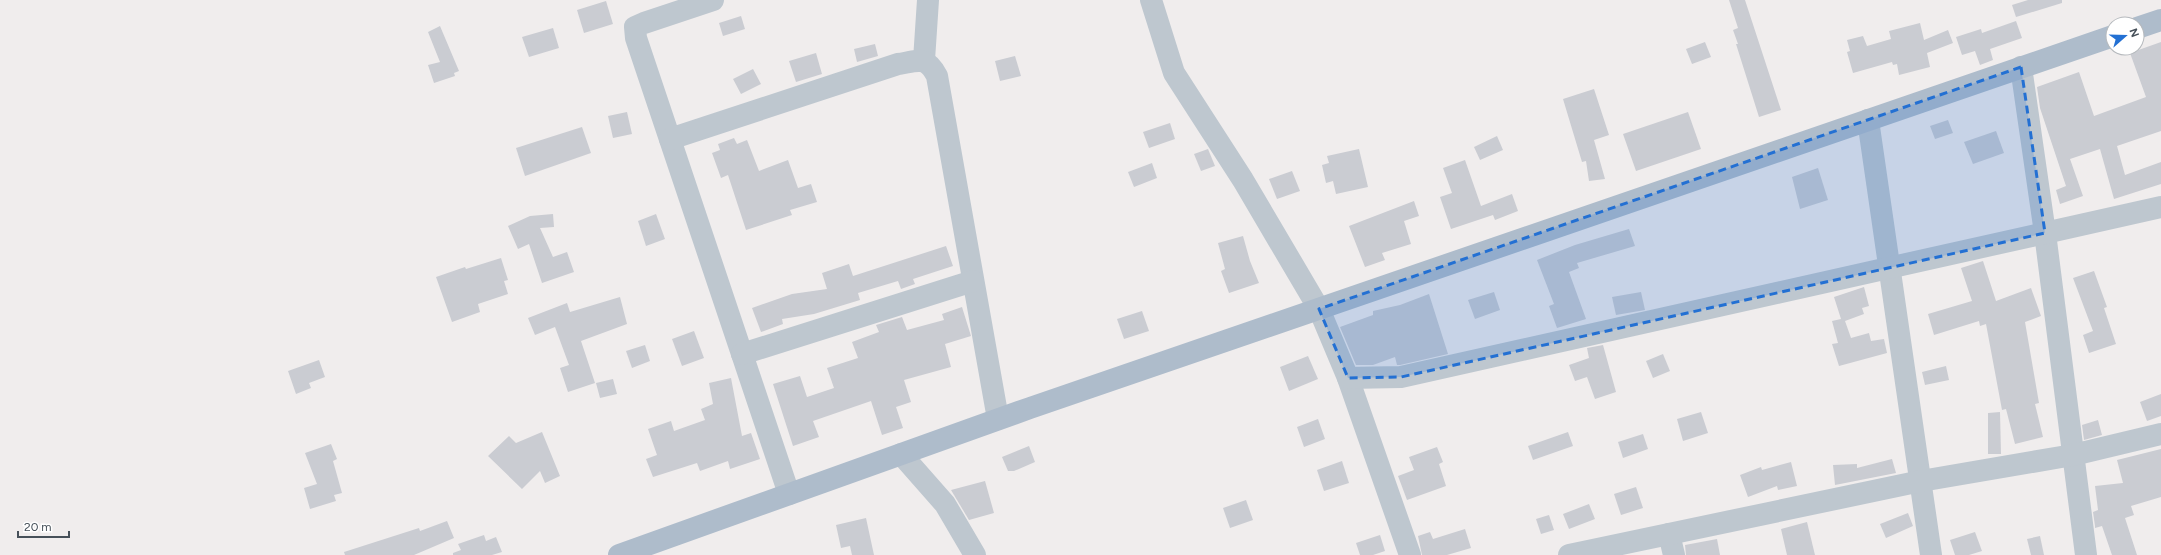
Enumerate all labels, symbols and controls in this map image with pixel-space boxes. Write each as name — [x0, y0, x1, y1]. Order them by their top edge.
north arrow — [2105, 16, 2145, 56]
text: N — [2126, 27, 2141, 39]
scale bar — [18, 513, 69, 539]
text: 20 m — [24, 520, 52, 534]

